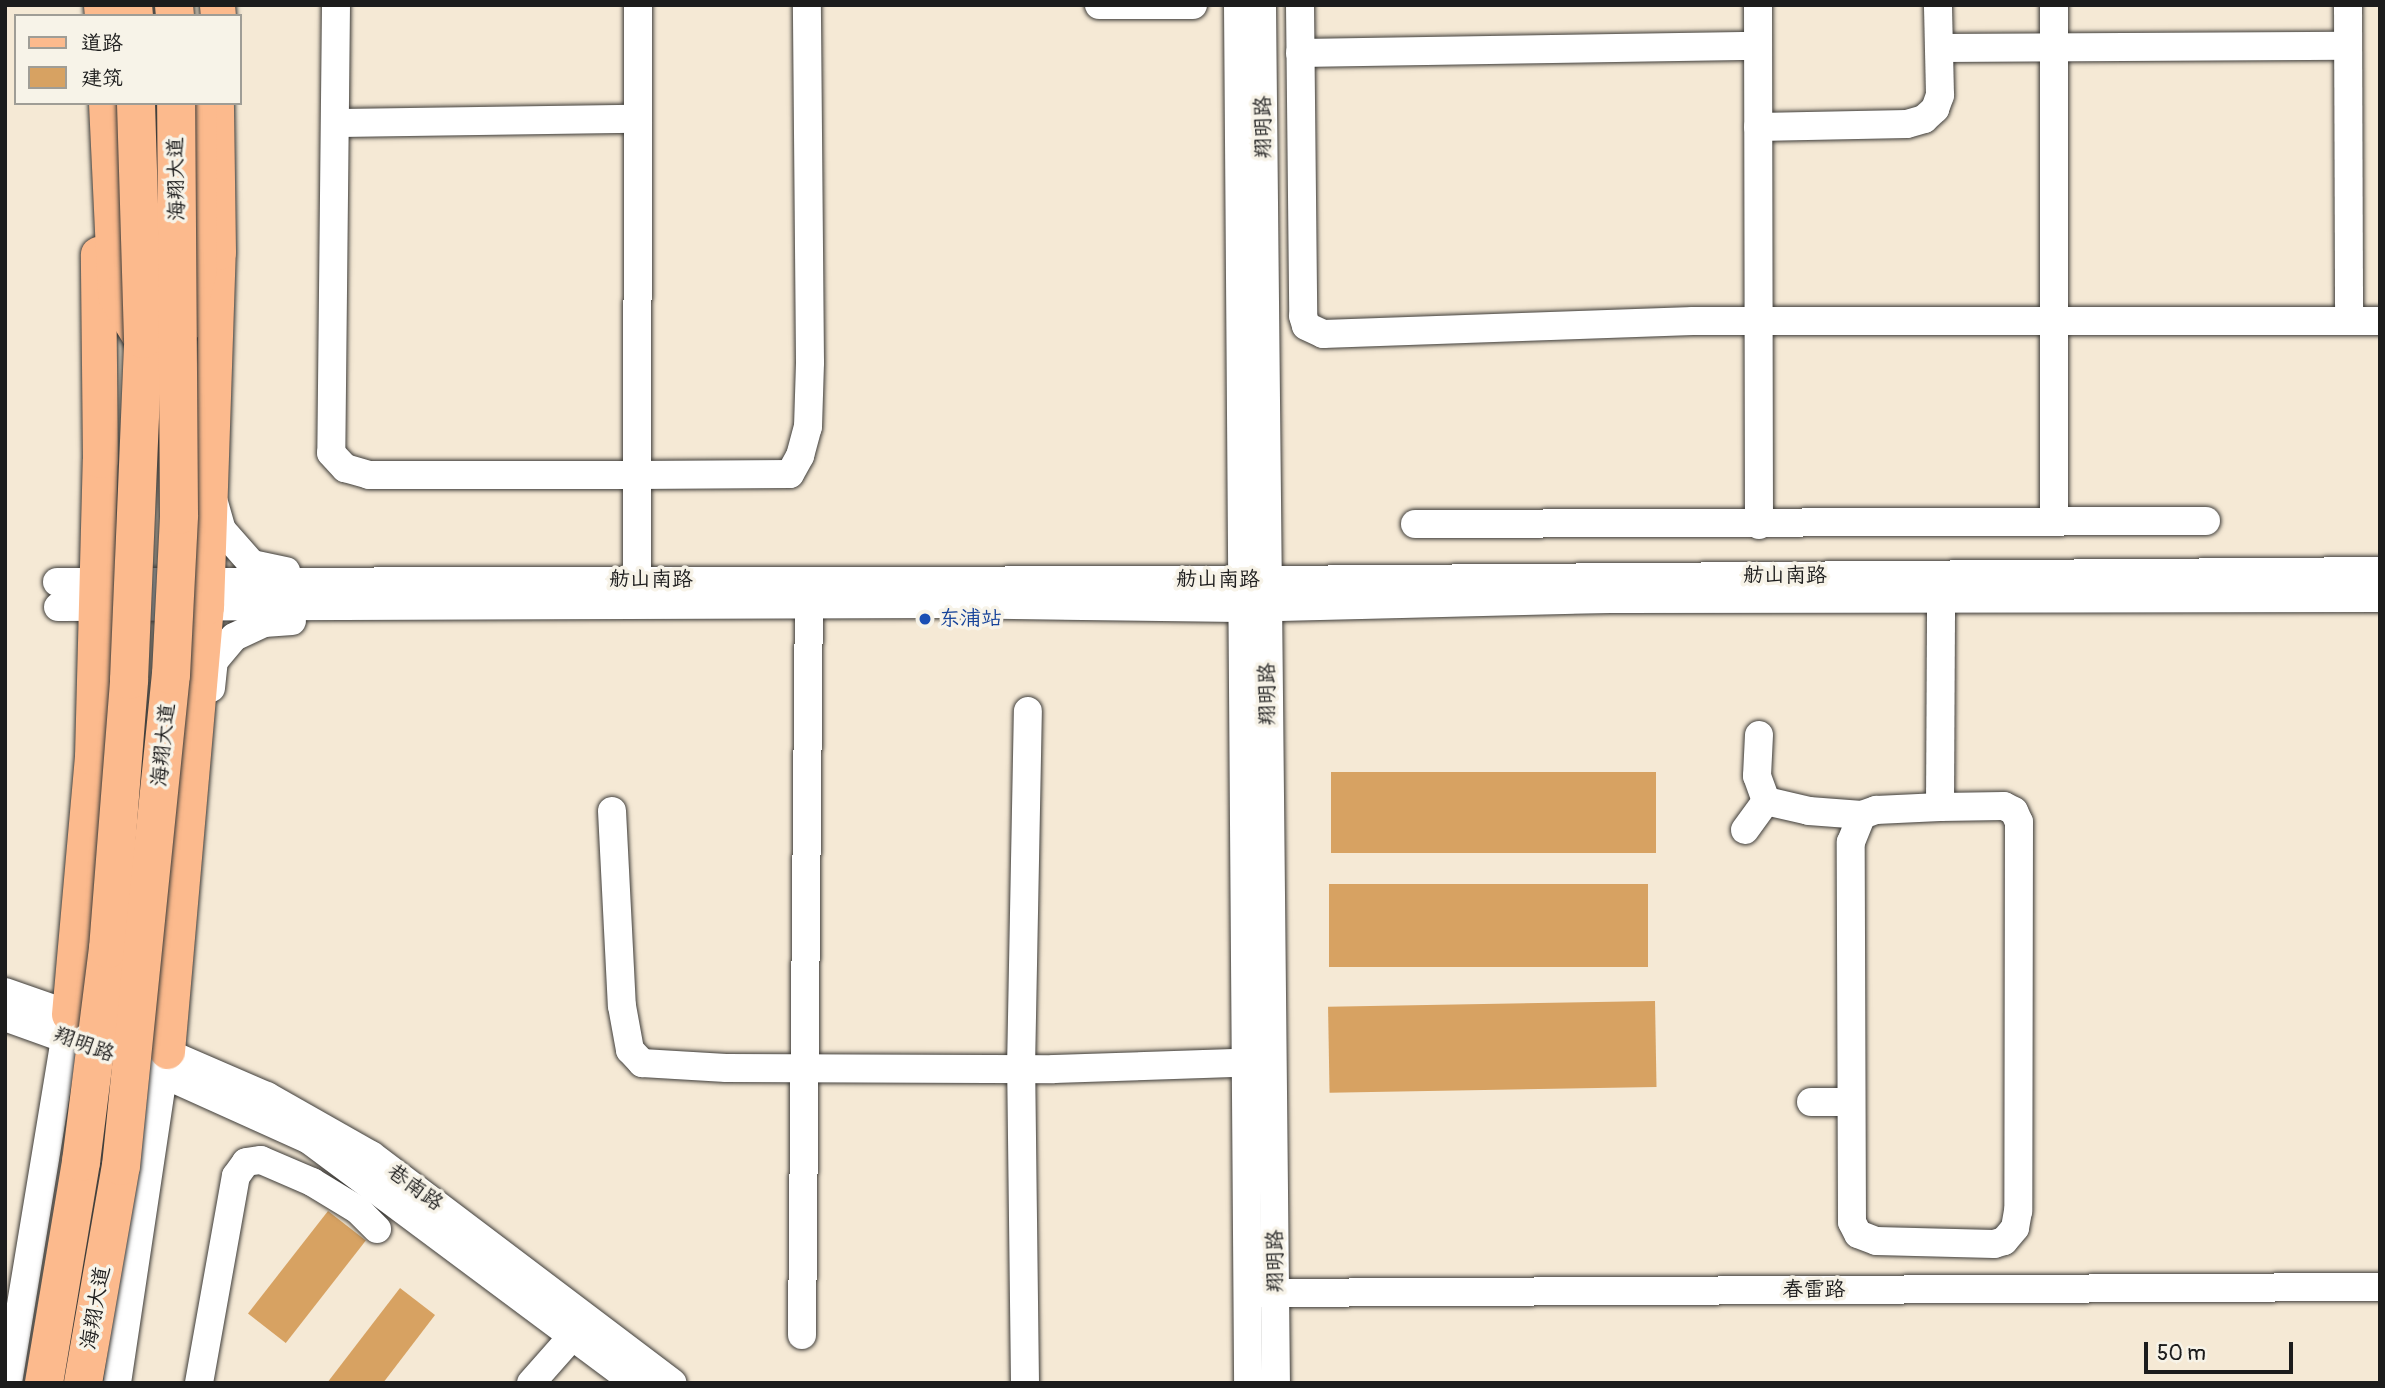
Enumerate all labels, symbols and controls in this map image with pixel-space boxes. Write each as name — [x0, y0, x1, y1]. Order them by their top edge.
legend — [14, 14, 242, 105]
text: 道路 — [81, 30, 123, 57]
text: 建筑 — [81, 65, 123, 92]
street label: 翔明路 — [1251, 95, 1277, 159]
street label: 海翔大道 — [164, 137, 190, 221]
street label: 舫山南路 — [1743, 563, 1827, 589]
street label: 舫山南路 — [609, 567, 693, 593]
street label: 舫山南路 — [1176, 567, 1260, 593]
place label: 东浦站 — [939, 606, 1002, 632]
marker: 东浦站 — [917, 611, 933, 627]
street label: 翔明路 — [1255, 662, 1281, 726]
street label: 海翔大道 — [147, 702, 181, 788]
street label: 翔明路 — [50, 1022, 118, 1068]
street label: 巷南路 — [382, 1159, 448, 1217]
street label: 翔明路 — [1263, 1229, 1289, 1293]
street label: 海翔大道 — [76, 1264, 116, 1352]
street label: 春雷路 — [1783, 1277, 1845, 1303]
scale bar — [2147, 1328, 2296, 1372]
text: 50 m — [2157, 1340, 2206, 1367]

